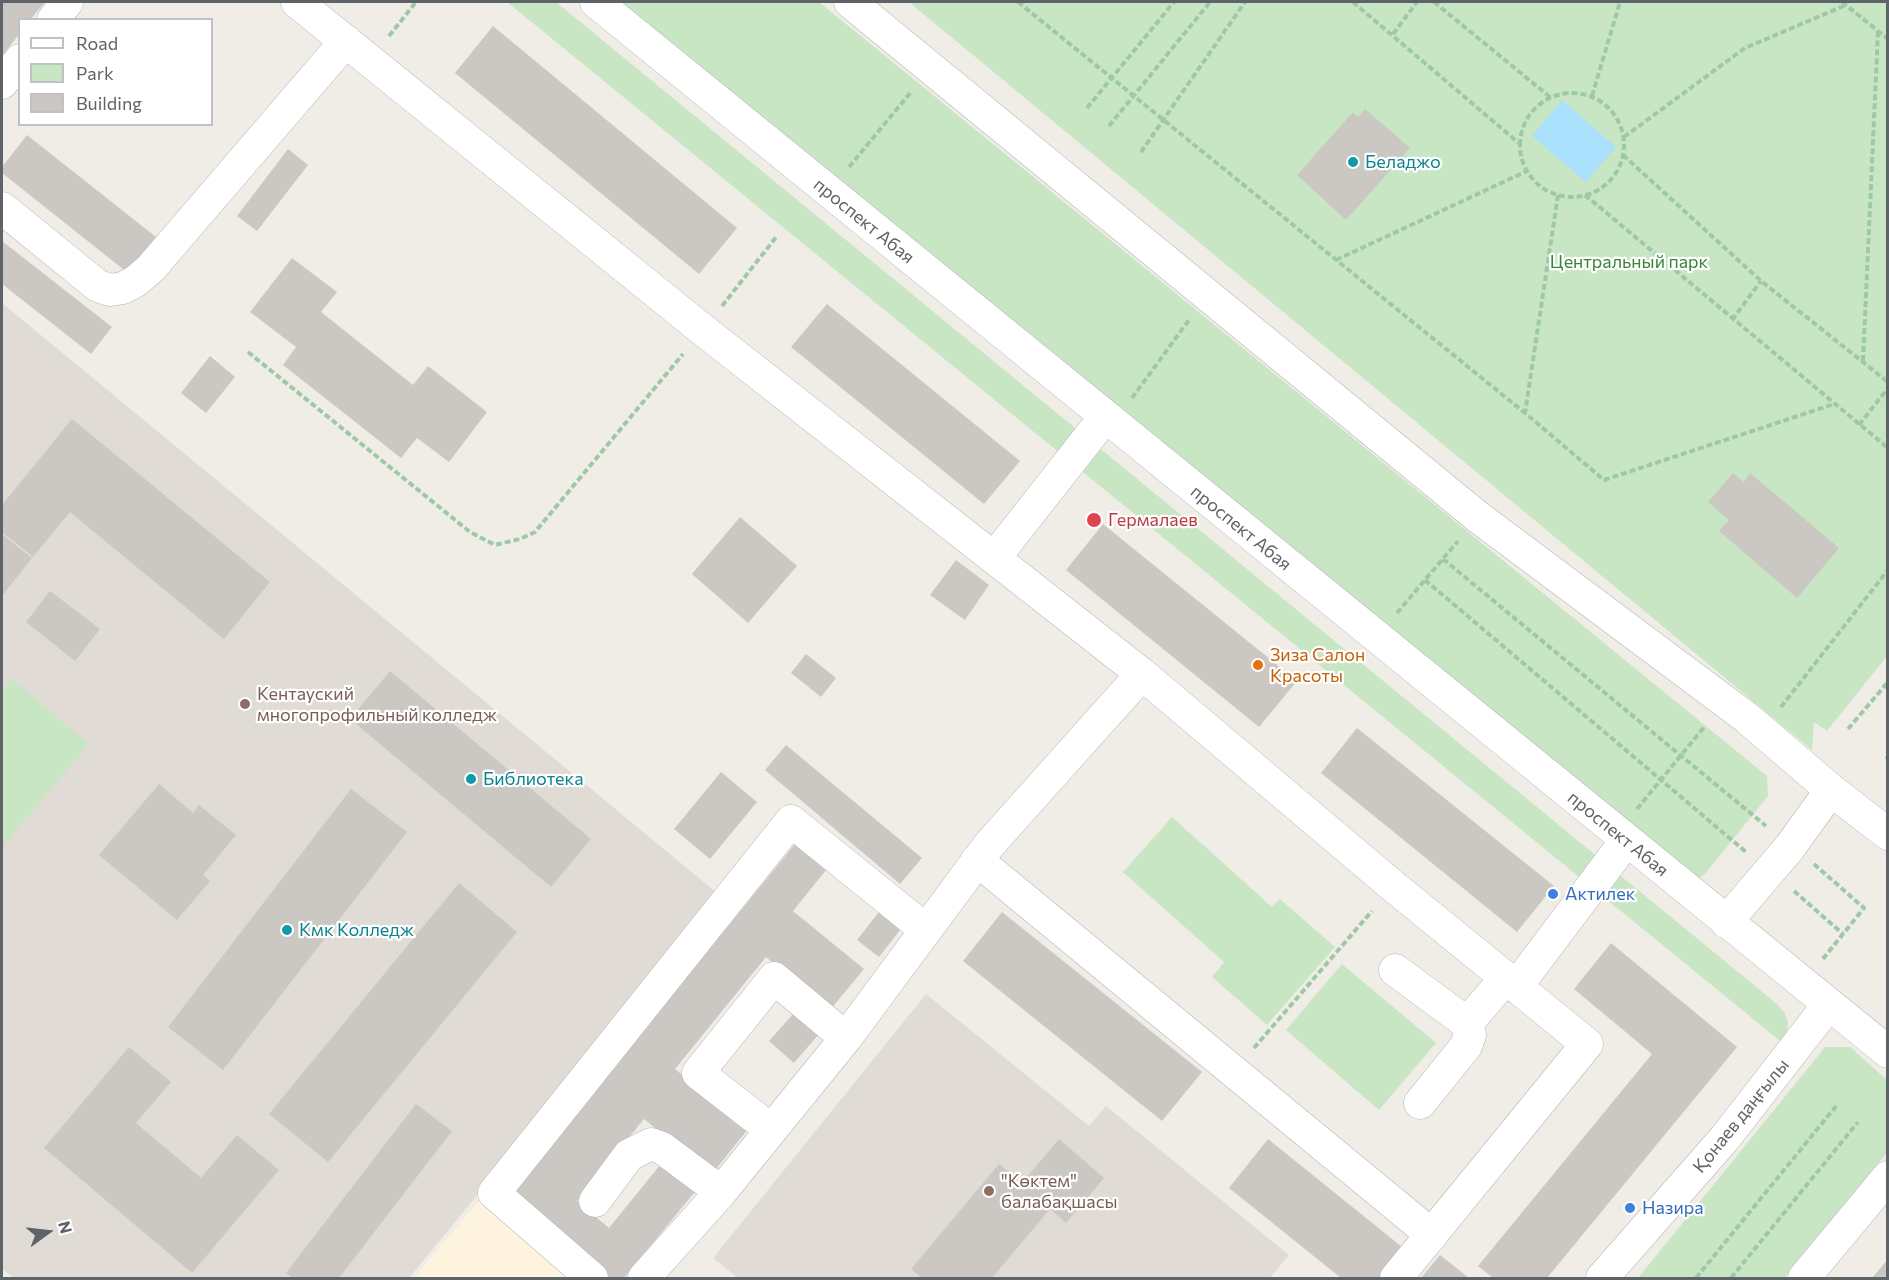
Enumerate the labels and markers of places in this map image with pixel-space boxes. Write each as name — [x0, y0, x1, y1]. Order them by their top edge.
place label: Беладжо — [1365, 151, 1441, 173]
marker: Беладжо — [1346, 155, 1360, 169]
place label: Гермалаев — [1108, 509, 1198, 531]
marker: Гермалаев — [1085, 511, 1103, 529]
place label: Зиза Салон Красоты — [1270, 644, 1365, 686]
marker: Зиза Салон Красоты — [1251, 658, 1265, 672]
place label: Кентауский многопрофильный колледж — [257, 683, 497, 726]
marker: Кентауский многопрофильный колледж — [238, 697, 252, 711]
place label: Библиотека — [483, 768, 584, 790]
marker: Библиотека — [464, 772, 478, 786]
place label: Актилек — [1565, 883, 1635, 905]
marker: Актилек — [1546, 887, 1560, 901]
place label: Кмк Колледж — [299, 919, 414, 941]
marker: Кмк Колледж — [280, 923, 294, 937]
place label: "Көктем" балабақшасы — [1001, 1170, 1118, 1212]
marker: "Көктем" балабақшасы — [982, 1184, 996, 1198]
place label: Назира — [1642, 1197, 1704, 1219]
marker: Назира — [1623, 1201, 1637, 1215]

